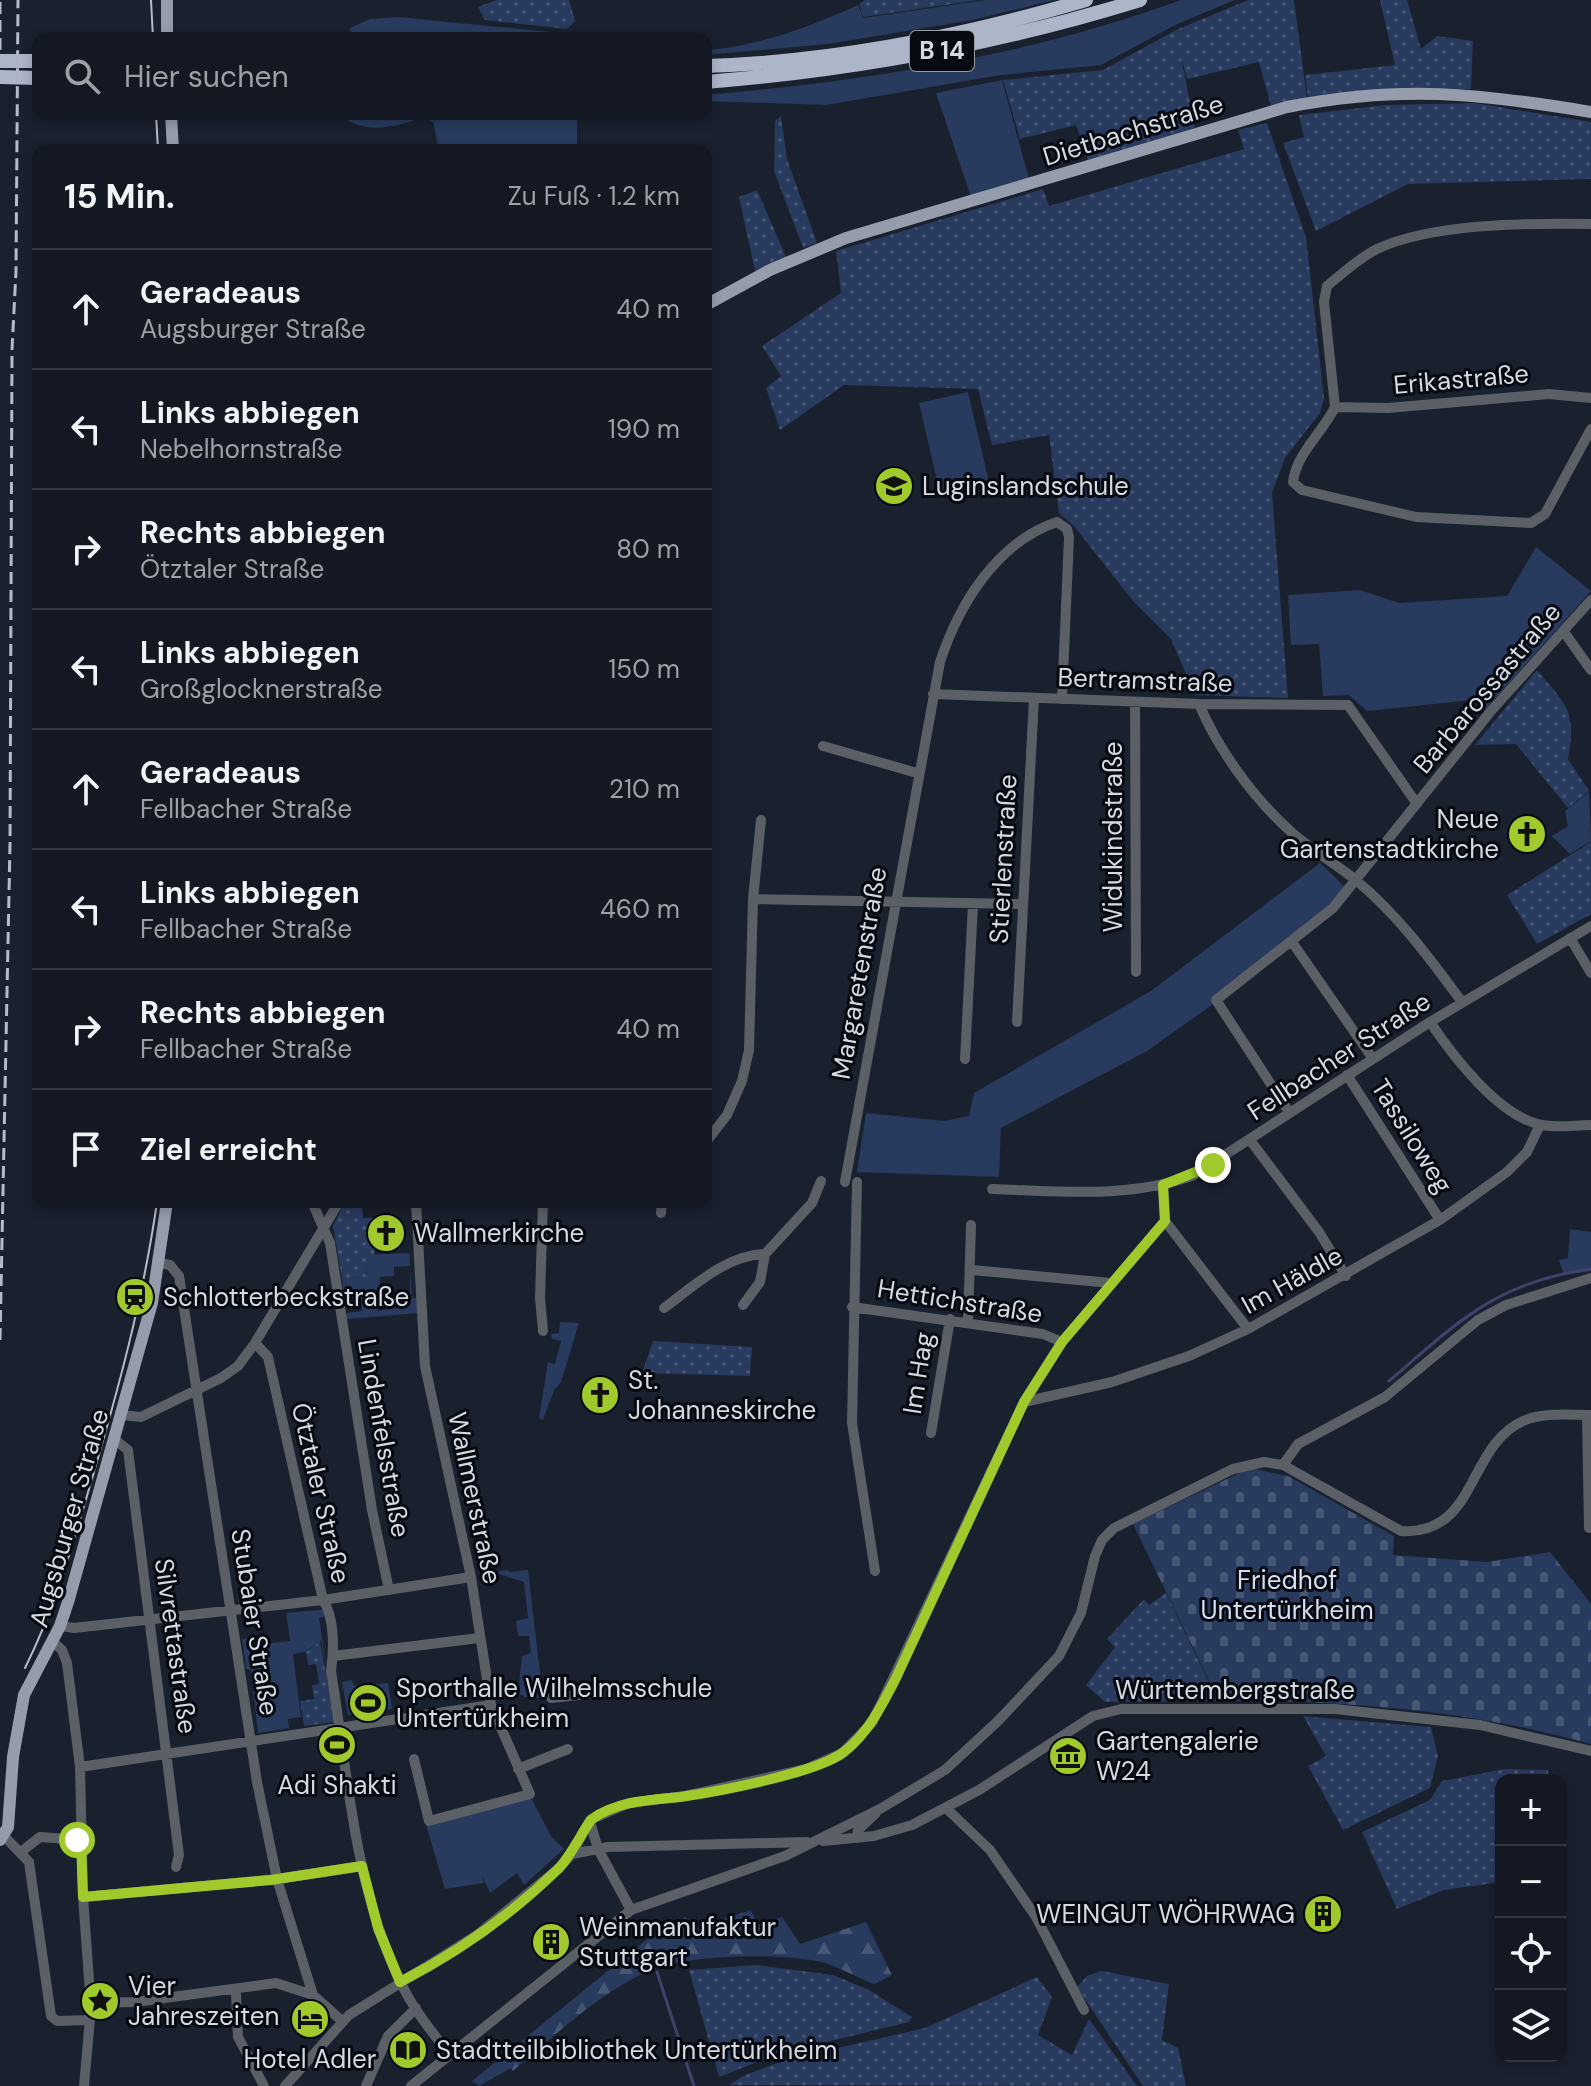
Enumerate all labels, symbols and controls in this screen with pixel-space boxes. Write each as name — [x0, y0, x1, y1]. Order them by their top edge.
road number: B 14 — [910, 31, 974, 71]
search box — [32, 32, 712, 120]
icon: search — [60, 54, 104, 98]
text: Hier suchen — [124, 57, 289, 96]
street label: Dietbachstraße — [1039, 86, 1227, 174]
text: 15 Min. — [64, 174, 175, 219]
text: Zu Fuß · 1.2 km — [508, 179, 680, 213]
text: Geradeaus — [140, 273, 301, 312]
icon: ahead — [64, 287, 108, 331]
text: 40 m — [616, 292, 680, 326]
text: Augsburger Straße — [140, 312, 366, 346]
street label: Erikastraße — [1392, 356, 1530, 402]
text: Links abbiegen — [140, 393, 360, 432]
icon: left — [64, 407, 108, 451]
text: 190 m — [608, 412, 680, 446]
text: Nebelhornstraße — [140, 432, 343, 466]
school or university icon: Luginslandschule — [873, 465, 915, 507]
place label: Luginslandschule — [922, 469, 1129, 503]
text: Rechts abbiegen — [140, 513, 385, 552]
icon: right — [64, 527, 108, 571]
text: 80 m — [616, 532, 680, 566]
text: Ötztaler Straße — [140, 552, 324, 586]
street label: Barbarossastraße — [1406, 596, 1568, 780]
text: Links abbiegen — [140, 633, 360, 672]
icon: left — [64, 647, 108, 691]
text: 150 m — [608, 652, 680, 686]
street label: Bertramstraße — [1057, 660, 1233, 700]
text: Großglocknerstraße — [140, 672, 382, 706]
street label: Widukindstraße — [1096, 741, 1130, 933]
text: Geradeaus — [140, 753, 301, 792]
icon: ahead — [64, 767, 108, 811]
text: 210 m — [609, 772, 680, 806]
street label: Stierlenstraße — [982, 774, 1024, 944]
text: Fellbacher Straße — [140, 792, 352, 826]
place label: Neue Gartenstadtkirche — [1280, 802, 1499, 866]
church icon: Neue Gartenstadtkirche — [1506, 813, 1548, 855]
street label: Margaretenstraße — [824, 864, 894, 1082]
text: Links abbiegen — [140, 873, 360, 912]
icon: left — [64, 887, 108, 931]
text: 460 m — [600, 892, 680, 926]
text: Fellbacher Straße — [140, 912, 352, 946]
street label: Fellbacher Straße — [1241, 984, 1437, 1128]
text: Rechts abbiegen — [140, 993, 385, 1032]
icon: right — [64, 1007, 108, 1051]
text: 40 m — [616, 1012, 680, 1046]
text: Fellbacher Straße — [140, 1032, 352, 1066]
street label: Tassiloweg — [1364, 1073, 1460, 1199]
icon: arrive — [64, 1127, 108, 1171]
text: Ziel erreicht — [140, 1130, 317, 1169]
route end — [1195, 1147, 1231, 1183]
church icon: Wallmerkirche — [365, 1212, 407, 1254]
place label: Wallmerkirche — [414, 1216, 584, 1250]
street label: Im Häldle — [1235, 1238, 1349, 1322]
street label: Hettichstraße — [875, 1271, 1045, 1331]
station icon: Schlotterbeckstraße — [114, 1276, 156, 1318]
place label: Schlotterbeckstraße — [163, 1280, 409, 1314]
street label: Im Hag — [895, 1330, 941, 1416]
street label: Lindenfelsstraße — [350, 1336, 418, 1540]
place label: St. Johanneskirche — [628, 1363, 816, 1427]
church icon: St. Johanneskirche — [579, 1374, 621, 1416]
street label: Ötztaler Straße — [284, 1399, 358, 1587]
street label: Augsburger Straße — [22, 1405, 116, 1631]
street label: Wallmerstraße — [440, 1409, 510, 1587]
street label: Stubaier Straße — [223, 1526, 287, 1718]
street label: Silvrettastraße — [147, 1556, 205, 1736]
park label: Friedhof Untertürkheim — [1200, 1563, 1374, 1627]
place label: Sporthalle Wilhelmsschule Untertürkheim — [396, 1671, 712, 1735]
street label: Württembergstraße — [1115, 1673, 1355, 1707]
sports icon: Sporthalle Wilhelmsschule Untertürkheim — [347, 1682, 389, 1724]
sports icon: Adi Shakti — [316, 1724, 358, 1766]
place label: Gartengalerie W24 — [1096, 1724, 1259, 1788]
museum icon: Gartengalerie W24 — [1047, 1735, 1089, 1777]
place label: Adi Shakti — [277, 1768, 397, 1802]
map controls — [1495, 1774, 1567, 2062]
button: + — [1495, 1774, 1567, 1846]
route start — [59, 1822, 95, 1858]
button: − — [1495, 1846, 1567, 1918]
building icon: WEINGUT WÖHRWAG — [1302, 1893, 1344, 1935]
place label: WEINGUT WÖHRWAG — [1036, 1897, 1295, 1931]
place label: Weinmanufaktur Stuttgart — [579, 1910, 776, 1974]
button: locate — [1495, 1918, 1567, 1990]
building icon: Weinmanufaktur Stuttgart — [530, 1921, 572, 1963]
place label: Vier Jahreszeiten — [128, 1969, 280, 2033]
place icon: Vier Jahreszeiten — [79, 1980, 121, 2022]
button: layers — [1495, 1990, 1567, 2062]
hotel icon: Hotel Adler — [289, 1998, 331, 2040]
library icon: Stadtteilbibliothek Untertürkheim — [387, 2029, 429, 2071]
place label: Stadtteilbibliothek Untertürkheim — [436, 2033, 837, 2067]
place label: Hotel Adler — [244, 2042, 376, 2076]

